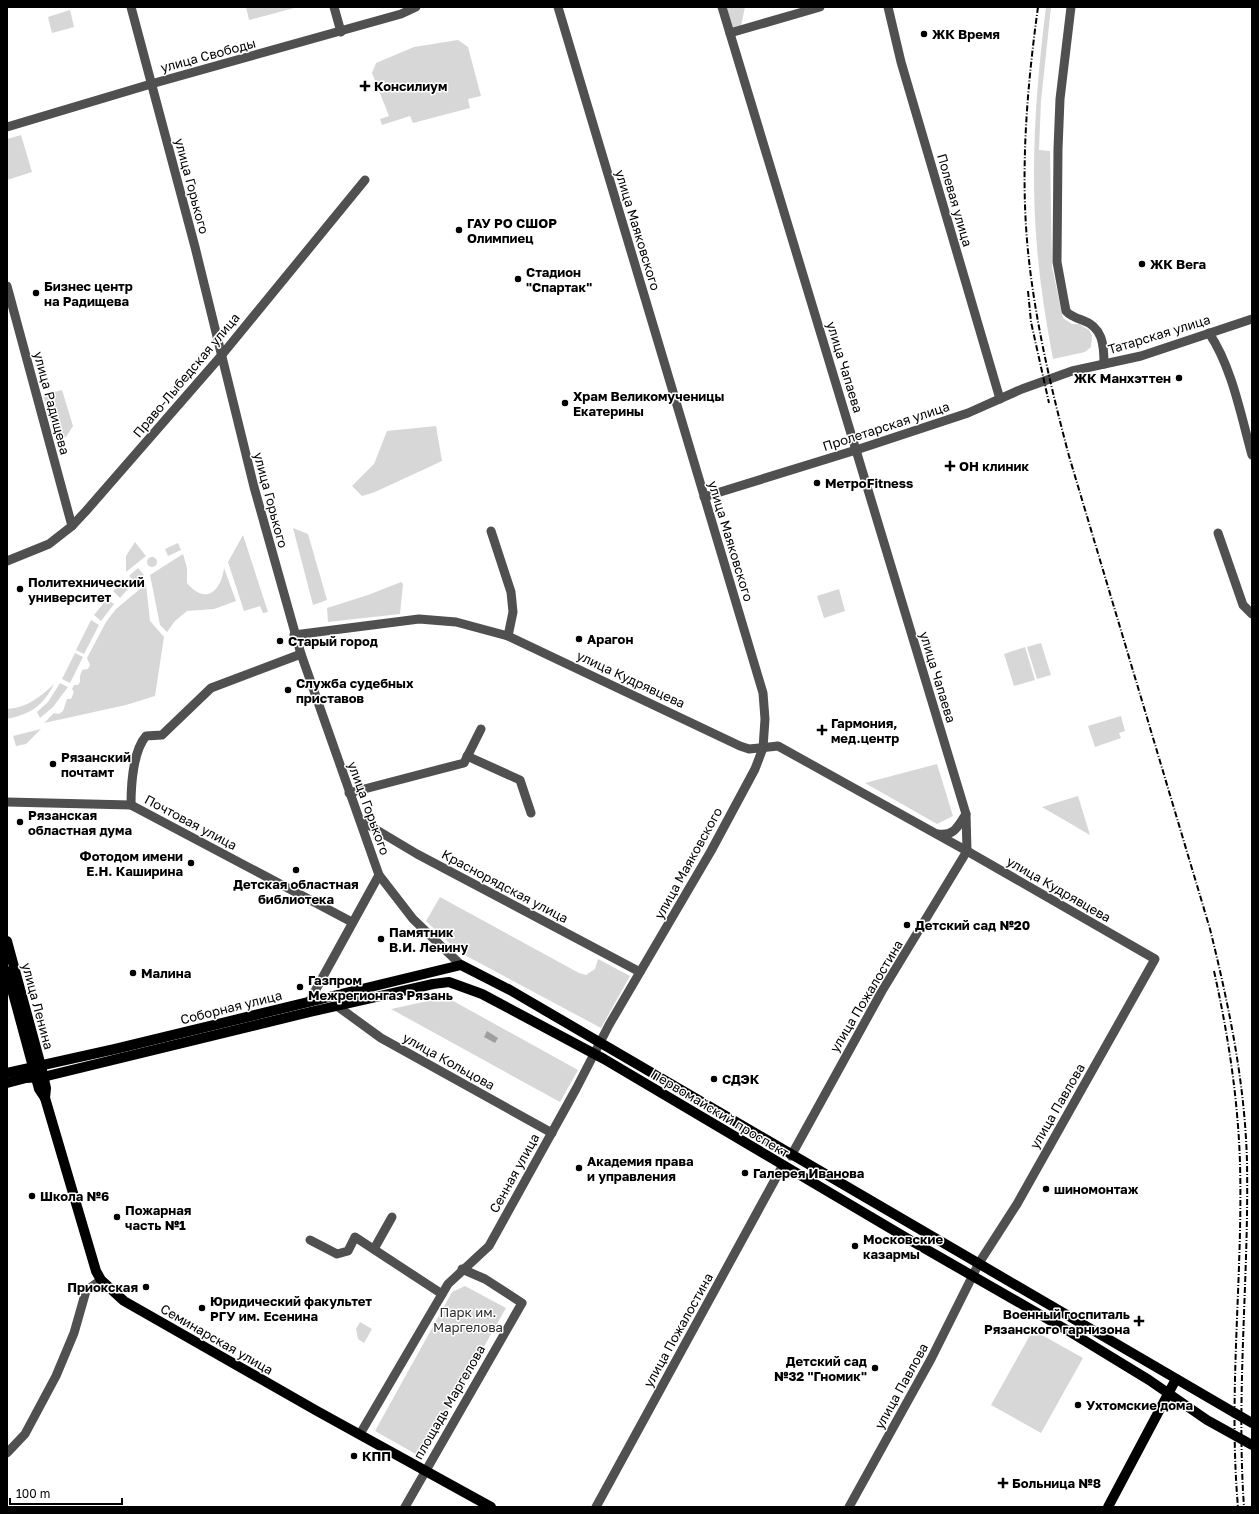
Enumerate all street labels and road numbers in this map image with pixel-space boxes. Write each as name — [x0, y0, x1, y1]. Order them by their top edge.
street label: улица Свободы — [159, 35, 257, 75]
street label: улица Горького — [172, 136, 213, 236]
street label: Полевая улица — [934, 152, 976, 248]
street label: улица Маяковского — [612, 168, 664, 292]
street label: Право-Лыбедская улица — [129, 310, 243, 440]
street label: Татарская улица — [1106, 311, 1212, 357]
street label: улица Чапаева — [823, 319, 867, 415]
street label: улица Радищева — [31, 350, 73, 456]
street label: Пролетарская улица — [821, 398, 951, 454]
street label: улица Горького — [251, 450, 292, 550]
street label: улица Маяковского — [705, 479, 757, 603]
street label: улица Чапаева — [916, 629, 960, 725]
street label: улица Кудрявцева — [574, 647, 688, 711]
street label: улица Горького — [345, 759, 393, 857]
street label: Почтовая улица — [142, 791, 240, 853]
street label: улица Маяковского — [651, 804, 725, 922]
street label: Краснорядская улица — [439, 846, 571, 926]
street label: улица Кудрявцева — [1004, 853, 1114, 925]
street label: улица Пожалостина — [826, 937, 906, 1055]
street label: улица Ленина — [19, 961, 57, 1051]
street label: Соборная улица — [179, 987, 283, 1027]
street label: улица Кольцова — [400, 1029, 498, 1093]
street label: улица Павлова — [1026, 1060, 1088, 1152]
street label: Первомайский проспект — [648, 1065, 793, 1161]
street label: Сенная улица — [486, 1130, 542, 1216]
street label: улица Пожалостина — [640, 1270, 716, 1390]
street label: Семинарская улица — [158, 1300, 276, 1378]
street label: улица Павлова — [871, 1340, 931, 1432]
street label: площадь Маргелова — [410, 1342, 488, 1462]

